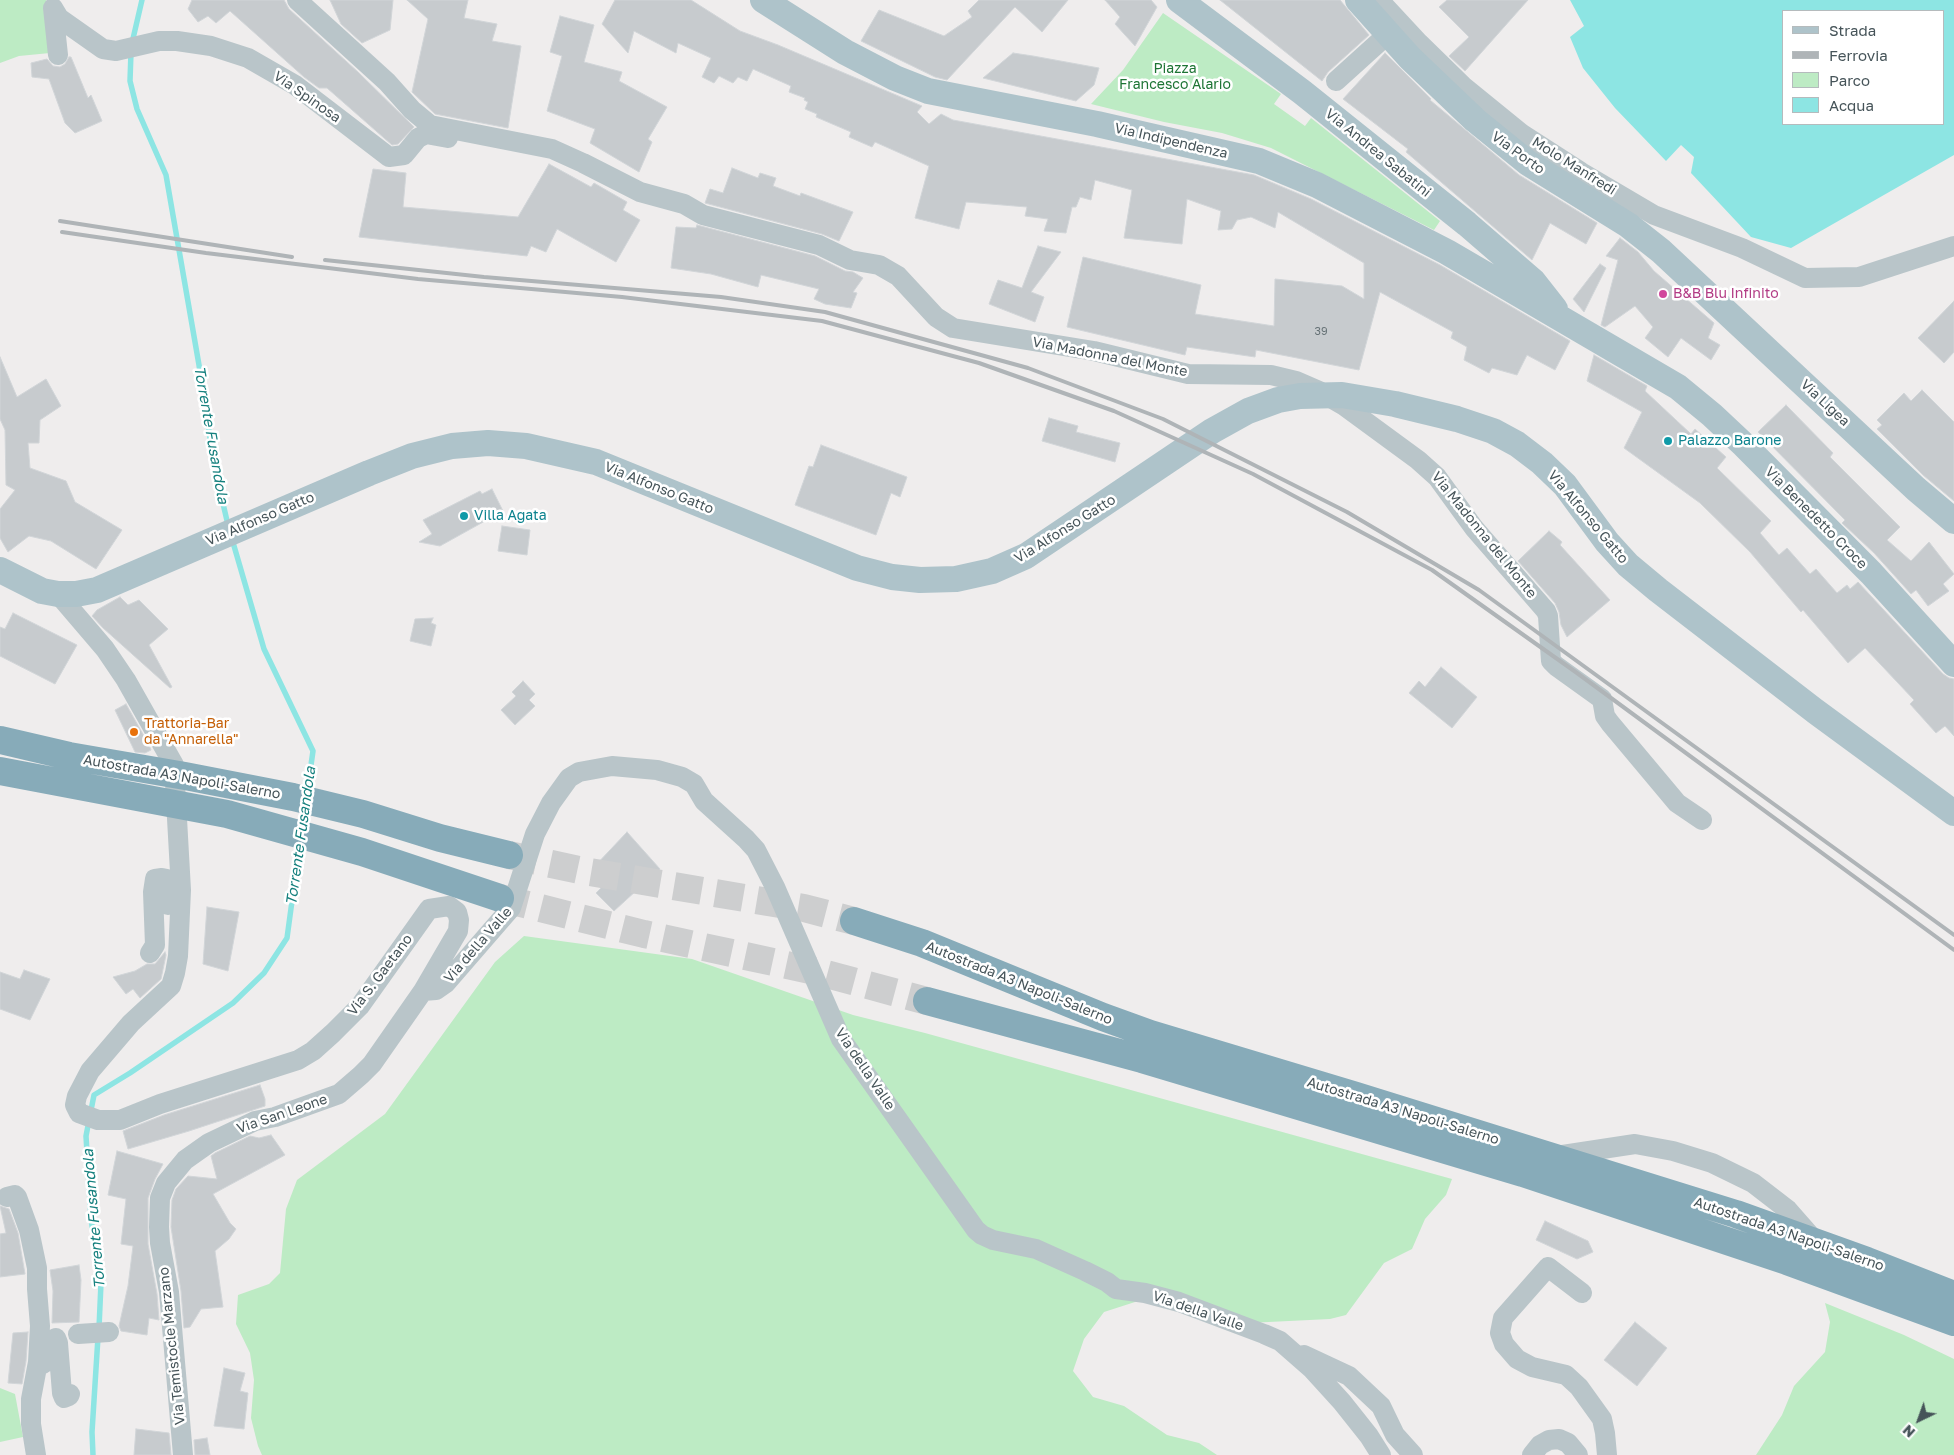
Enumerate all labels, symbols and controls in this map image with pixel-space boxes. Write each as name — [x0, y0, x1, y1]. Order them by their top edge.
legend — [1782, 10, 1944, 125]
text: Strada — [1829, 21, 1876, 39]
text: Ferrovia — [1829, 46, 1888, 64]
park label: Piazza Francesco Alario — [1119, 61, 1231, 94]
street label: Via Spinosa — [270, 68, 344, 126]
text: Parco — [1829, 71, 1870, 89]
text: Acqua — [1829, 96, 1874, 114]
street label: Via Andrea Sabatini — [1322, 105, 1434, 201]
street label: Via Indipendenza — [1113, 120, 1229, 162]
street label: Via Porto — [1488, 128, 1548, 178]
street label: Molo Manfredi — [1529, 133, 1619, 199]
place label: B&B Blu Infinito — [1673, 286, 1779, 302]
marker: B&B Blu Infinito — [1657, 288, 1669, 300]
house number: 39 — [1314, 325, 1328, 339]
street label: Via Madonna del Monte — [1031, 334, 1189, 380]
water label: Torrente Fusandola — [190, 365, 232, 505]
street label: Via Ligea — [1797, 376, 1853, 430]
place label: Palazzo Barone — [1678, 433, 1781, 449]
marker: Palazzo Barone — [1662, 435, 1674, 447]
street label: Via Alfonso Gatto — [602, 458, 716, 518]
street label: Via Benedetto Croce — [1761, 463, 1871, 573]
street label: Via Alfonso Gatto — [1544, 467, 1632, 567]
street label: Via Madonna del Monte — [1428, 469, 1540, 601]
street label: Via Alfonso Gatto — [203, 489, 317, 549]
street label: Via Alfonso Gatto — [1011, 491, 1119, 567]
place label: Villa Agata — [474, 508, 547, 524]
marker: Villa Agata — [458, 510, 470, 522]
place label: Trattoria-Bar da "Annarella" — [144, 716, 238, 749]
marker: Trattoria-Bar da "Annarella" — [128, 726, 140, 738]
street label: Autostrada A3 Napoli-Salerno — [82, 751, 282, 803]
water label: Torrente Fusandola — [282, 765, 320, 907]
street label: Via della Valle — [440, 904, 516, 986]
street label: Via S. Gaetano — [344, 931, 416, 1019]
street label: Autostrada A3 Napoli-Salerno — [923, 938, 1115, 1028]
street label: Via della Valle — [831, 1025, 899, 1113]
street label: Autostrada A3 Napoli-Salerno — [1305, 1074, 1501, 1148]
street label: Via San Leone — [235, 1091, 329, 1137]
water label: Torrente Fusandola — [79, 1149, 109, 1289]
street label: Autostrada A3 Napoli-Salerno — [1692, 1194, 1886, 1274]
street label: Via Temistocle Marzano — [155, 1266, 189, 1426]
street label: Via della Valle — [1150, 1288, 1246, 1334]
north arrow — [1894, 1395, 1944, 1445]
text: N — [1899, 1422, 1918, 1441]

